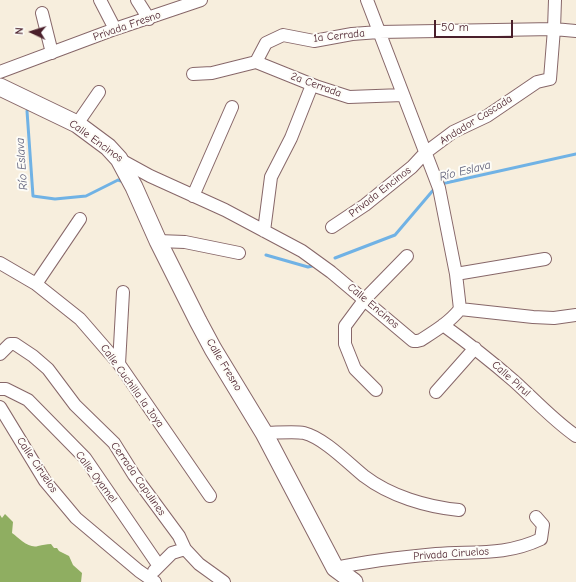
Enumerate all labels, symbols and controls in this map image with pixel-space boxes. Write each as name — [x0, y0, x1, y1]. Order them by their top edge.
street label: Privada Fresno — [91, 8, 163, 44]
north arrow — [12, 12, 52, 52]
scale bar — [436, 12, 515, 38]
text: 50 m — [441, 20, 469, 34]
text: N — [13, 27, 26, 35]
street label: 1a Cerrada — [313, 27, 365, 45]
street label: 2a Cerrada — [289, 70, 343, 100]
street label: Andador Cascada — [437, 92, 515, 148]
street label: Calle Encinos — [66, 117, 126, 165]
water label: Río Eslava — [13, 137, 31, 191]
water label: Río Eslava — [438, 158, 492, 184]
street label: Privada Encinos — [346, 164, 414, 220]
street label: Calle Encinos — [344, 281, 402, 331]
street label: Calle Fresno — [203, 336, 245, 394]
street label: Calle Cuchilla la Joya — [97, 342, 167, 430]
street label: Calle Pirul — [489, 358, 533, 400]
street label: Calle Ciruelos — [14, 435, 60, 495]
street label: Cerrada Capulines — [108, 440, 168, 518]
street label: Calle Oyamel — [72, 449, 120, 505]
street label: Privada Ciruelos — [413, 545, 489, 563]

